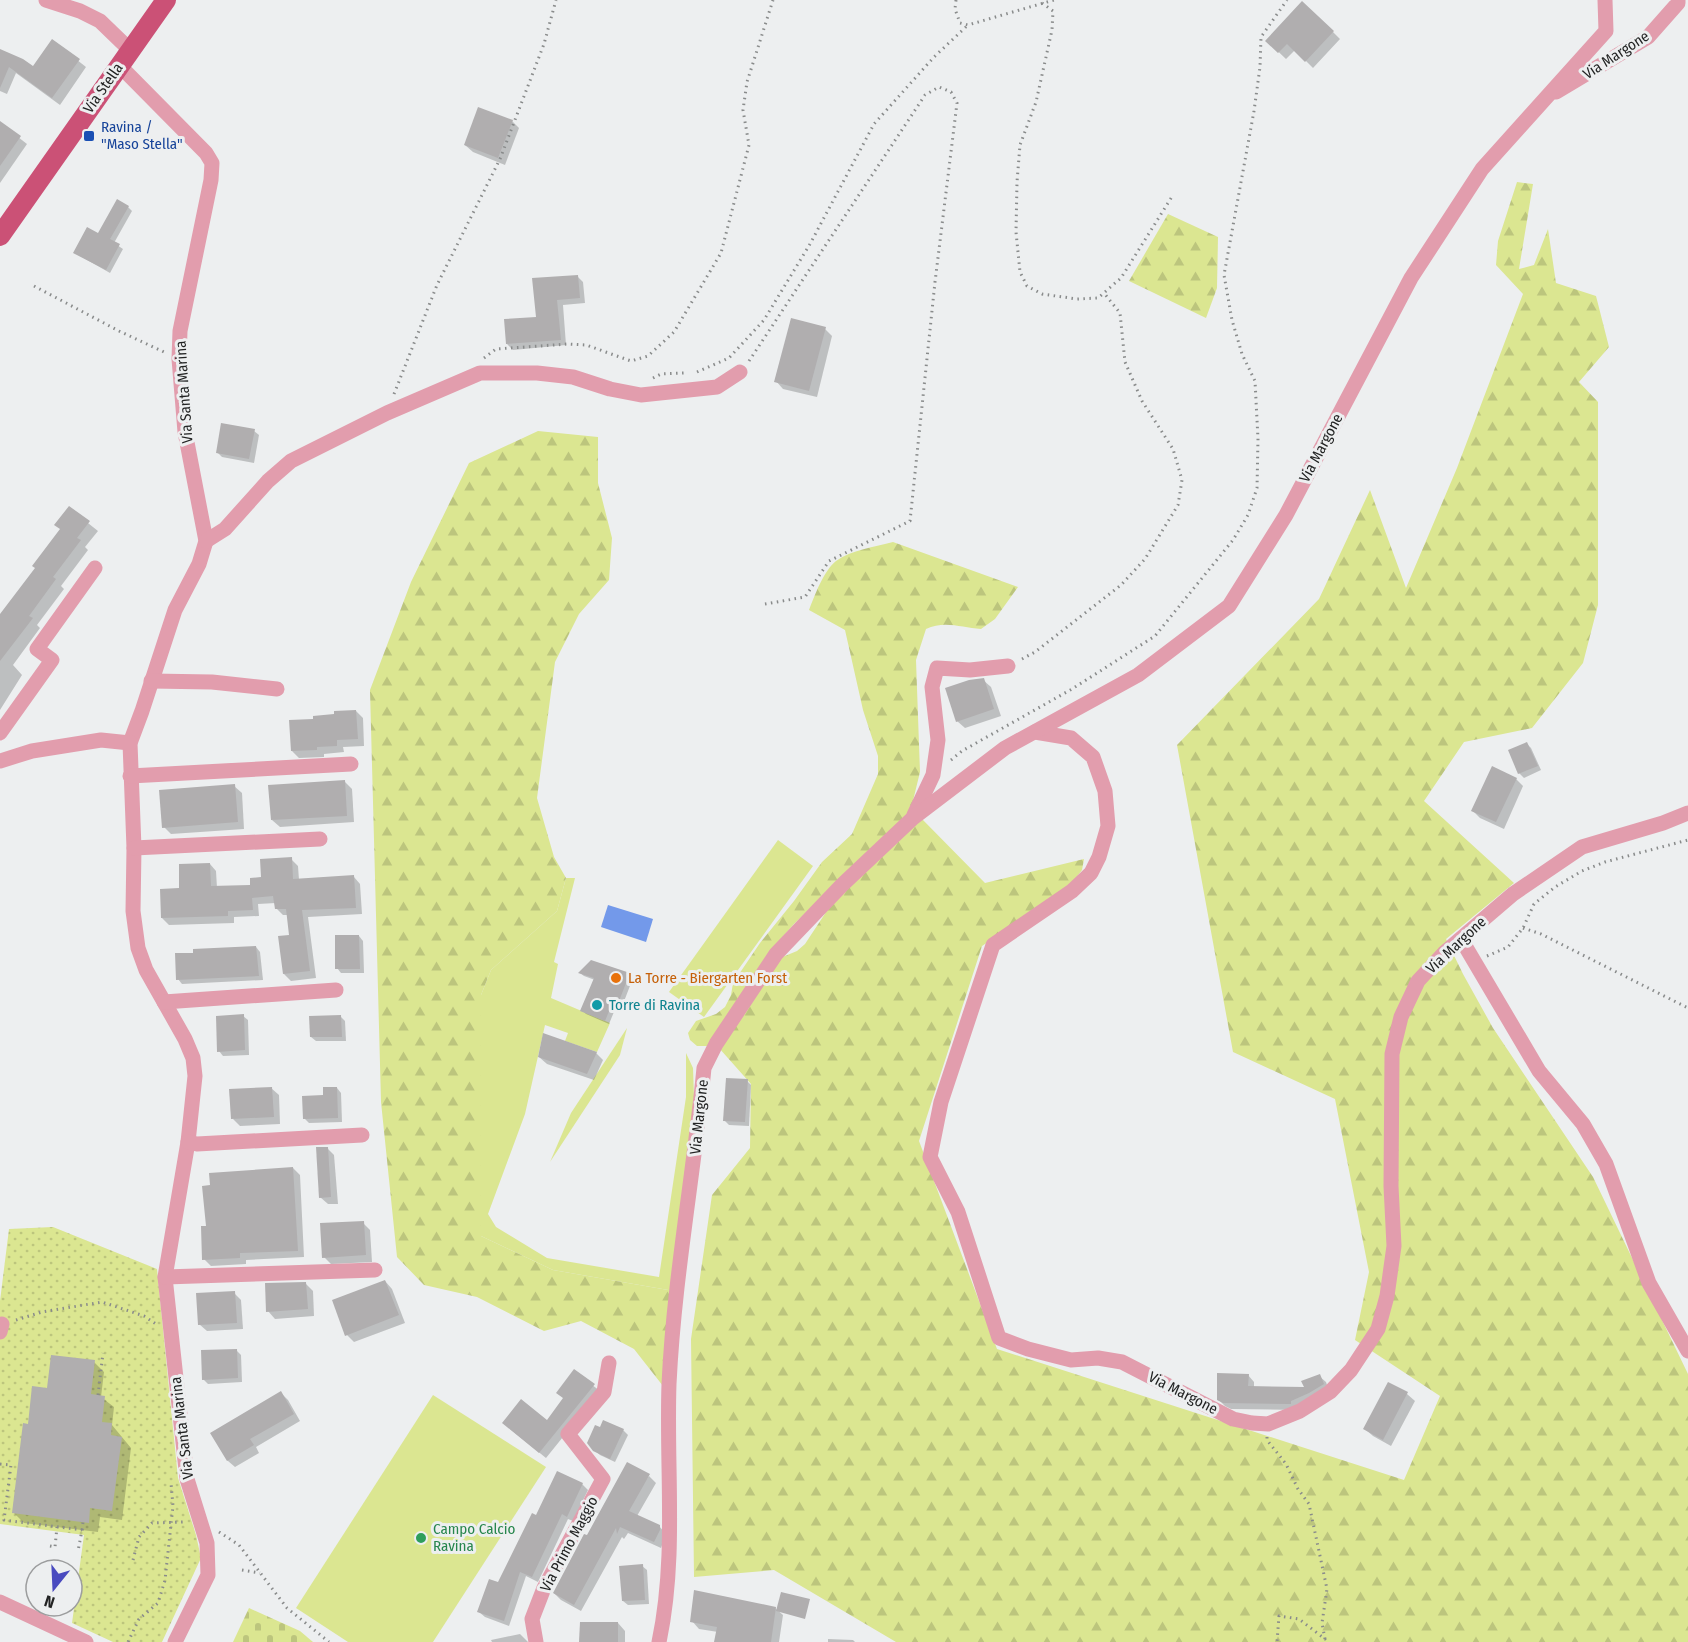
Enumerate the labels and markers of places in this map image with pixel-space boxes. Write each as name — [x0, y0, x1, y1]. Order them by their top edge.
place label: Ravina / "Maso Stella" — [101, 118, 183, 153]
marker: Ravina / "Maso Stella" — [82, 129, 96, 143]
place label: La Torre - Biergarten Forst — [628, 969, 787, 987]
marker: La Torre - Biergarten Forst — [609, 971, 623, 985]
place label: Torre di Ravina — [609, 996, 700, 1014]
marker: Torre di Ravina — [590, 998, 604, 1012]
place label: Campo Calcio Ravina — [433, 1520, 516, 1555]
marker: Campo Calcio Ravina — [414, 1531, 428, 1545]

